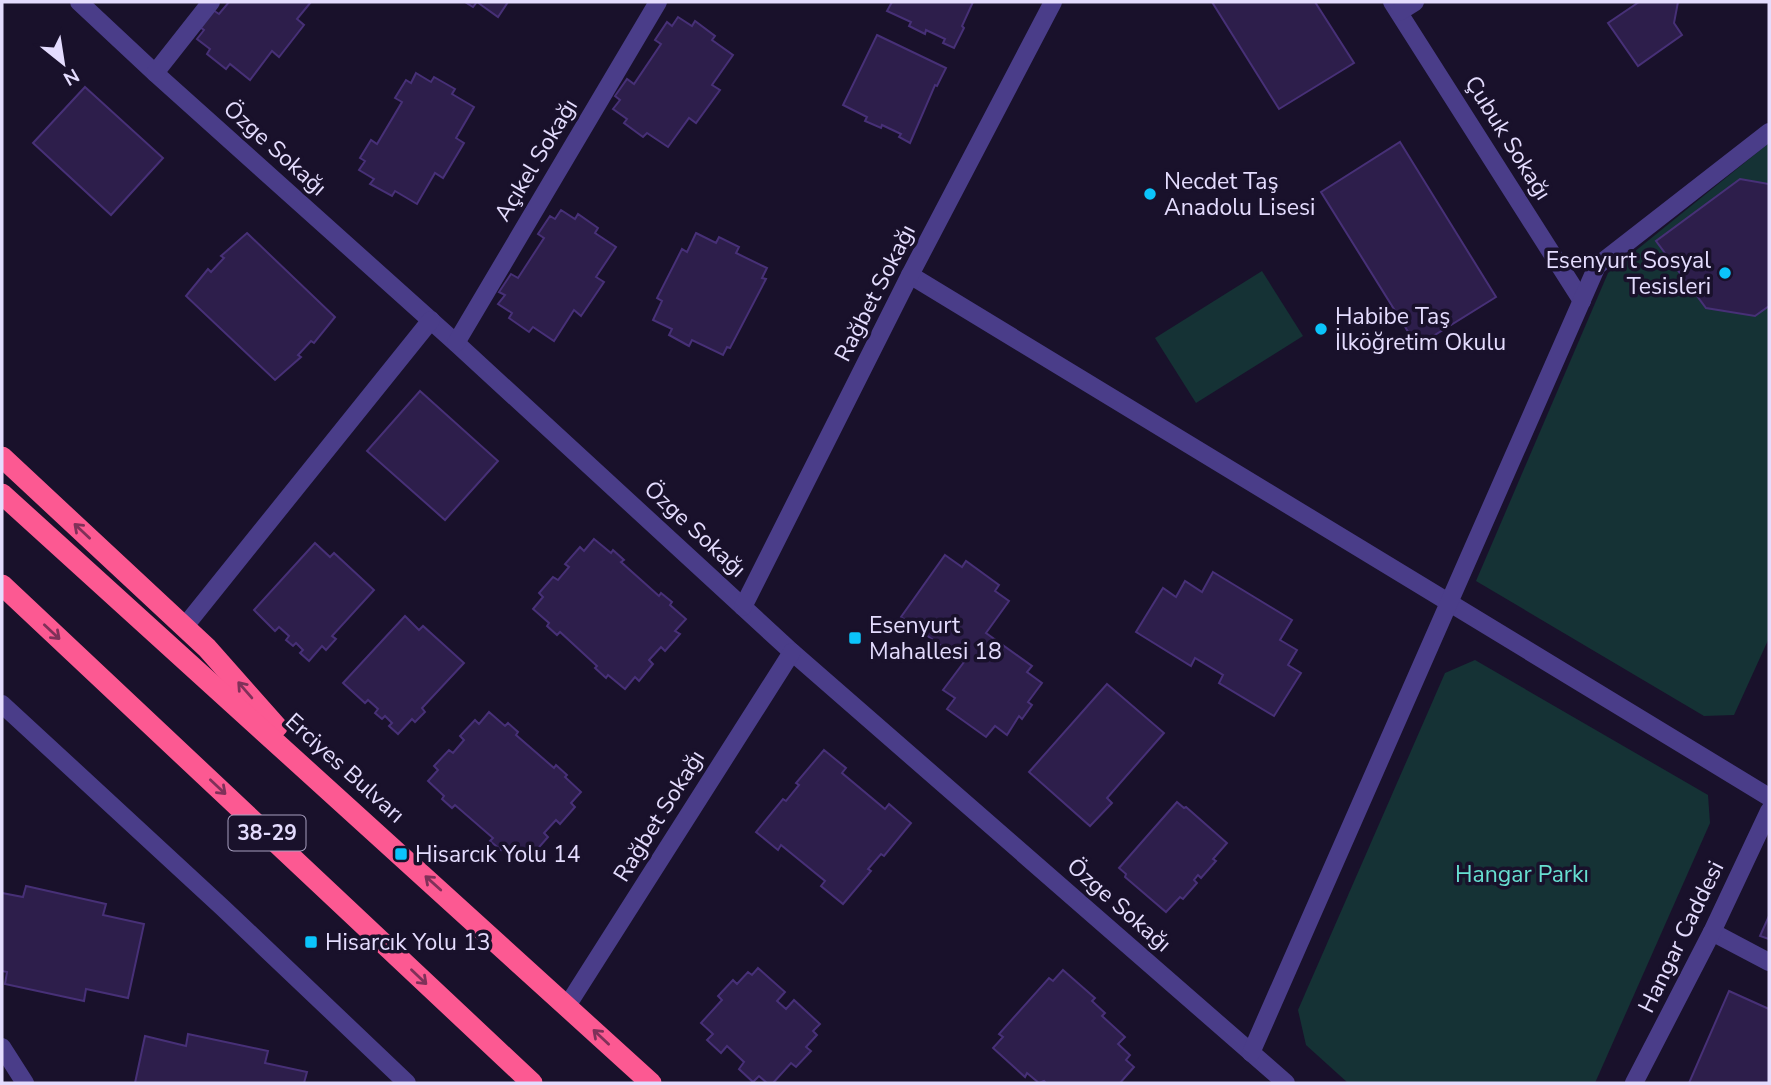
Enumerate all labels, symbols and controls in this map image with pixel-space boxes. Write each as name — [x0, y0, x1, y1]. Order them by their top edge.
north arrow — [28, 28, 98, 98]
text: N — [58, 62, 84, 92]
street label: Çubuk Sokağı — [1457, 70, 1559, 206]
street label: Özge Sokağı — [217, 93, 333, 203]
street label: Açıkel Sokağı — [487, 93, 585, 227]
place label: Necdet Taş Anadolu Lisesi — [1164, 166, 1315, 223]
marker: Necdet Taş Anadolu Lisesi — [1142, 186, 1158, 202]
street label: Rağbet Sokağı — [827, 219, 923, 367]
place label: Esenyurt Sosyal Tesisleri — [1546, 245, 1711, 302]
marker: Esenyurt Sosyal Tesisleri — [1717, 265, 1733, 281]
place label: Habibe Taş İlköğretim Okulu — [1335, 301, 1506, 358]
marker: Habibe Taş İlköğretim Okulu — [1313, 321, 1329, 337]
street label: Özge Sokağı — [637, 474, 753, 584]
one-way arrow — [74, 523, 91, 540]
place label: Esenyurt Mahallesi 18 — [869, 610, 1002, 667]
one-way arrow — [43, 623, 60, 640]
marker: Esenyurt Mahallesi 18 — [847, 630, 863, 646]
one-way arrow — [237, 682, 253, 700]
street label: Erciyes Bulvarı — [279, 706, 411, 830]
street label: Rağbet Sokağı — [606, 744, 712, 888]
one-way arrow — [209, 779, 227, 795]
road number: 38-29 — [229, 816, 306, 850]
place label: Hisarcık Yolu 14 — [415, 839, 580, 870]
marker: Hisarcık Yolu 14 — [393, 846, 409, 862]
street label: Özge Sokağı — [1060, 851, 1178, 959]
street label: Hangar Caddesi — [1631, 856, 1731, 1018]
park label: Hangar Parkı — [1455, 859, 1589, 890]
one-way arrow — [425, 875, 442, 892]
place label: Hisarcık Yolu 13 — [325, 927, 490, 958]
marker: Hisarcık Yolu 13 — [303, 934, 319, 950]
one-way arrow — [410, 968, 427, 985]
one-way arrow — [592, 1029, 610, 1045]

